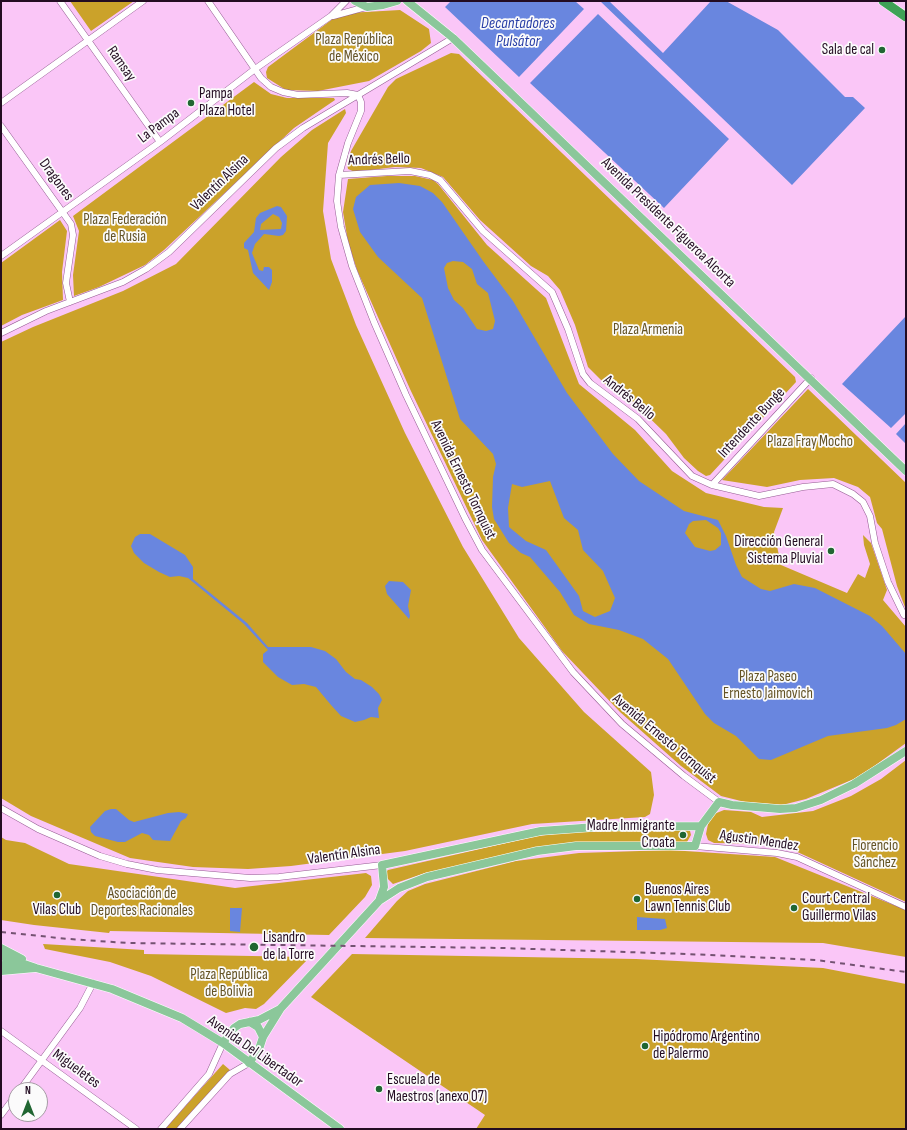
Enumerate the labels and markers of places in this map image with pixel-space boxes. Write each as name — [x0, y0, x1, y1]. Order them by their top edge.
place label: Sala de cal — [822, 41, 874, 59]
marker: Sala de cal — [877, 45, 887, 55]
place label: Pampa Plaza Hotel — [199, 85, 255, 120]
marker: Pampa Plaza Hotel — [186, 98, 196, 108]
place label: Dirección General Sistema Pluvial — [734, 533, 823, 568]
marker: Dirección General Sistema Pluvial — [826, 546, 836, 556]
place label: Madre Inmigrante Croata — [587, 817, 675, 852]
marker: Madre Inmigrante Croata — [678, 830, 688, 840]
place label: Buenos Aires Lawn Tennis Club — [645, 881, 731, 916]
marker: Vilas Club — [52, 890, 62, 900]
place label: Court Central Guillermo Vilas — [802, 890, 876, 925]
marker: Buenos Aires Lawn Tennis Club — [632, 894, 642, 904]
place label: Vilas Club — [33, 901, 81, 919]
marker: Court Central Guillermo Vilas — [789, 903, 799, 913]
place label: Lisandro de la Torre — [263, 929, 314, 964]
marker: Lisandro de la Torre — [248, 941, 260, 953]
place label: Hipódromo Argentino de Palermo — [653, 1028, 760, 1063]
marker: Hipódromo Argentino de Palermo — [640, 1041, 650, 1051]
place label: Escuela de Maestros (anexo 07) — [387, 1071, 487, 1106]
marker: Escuela de Maestros (anexo 07) — [374, 1084, 384, 1094]

